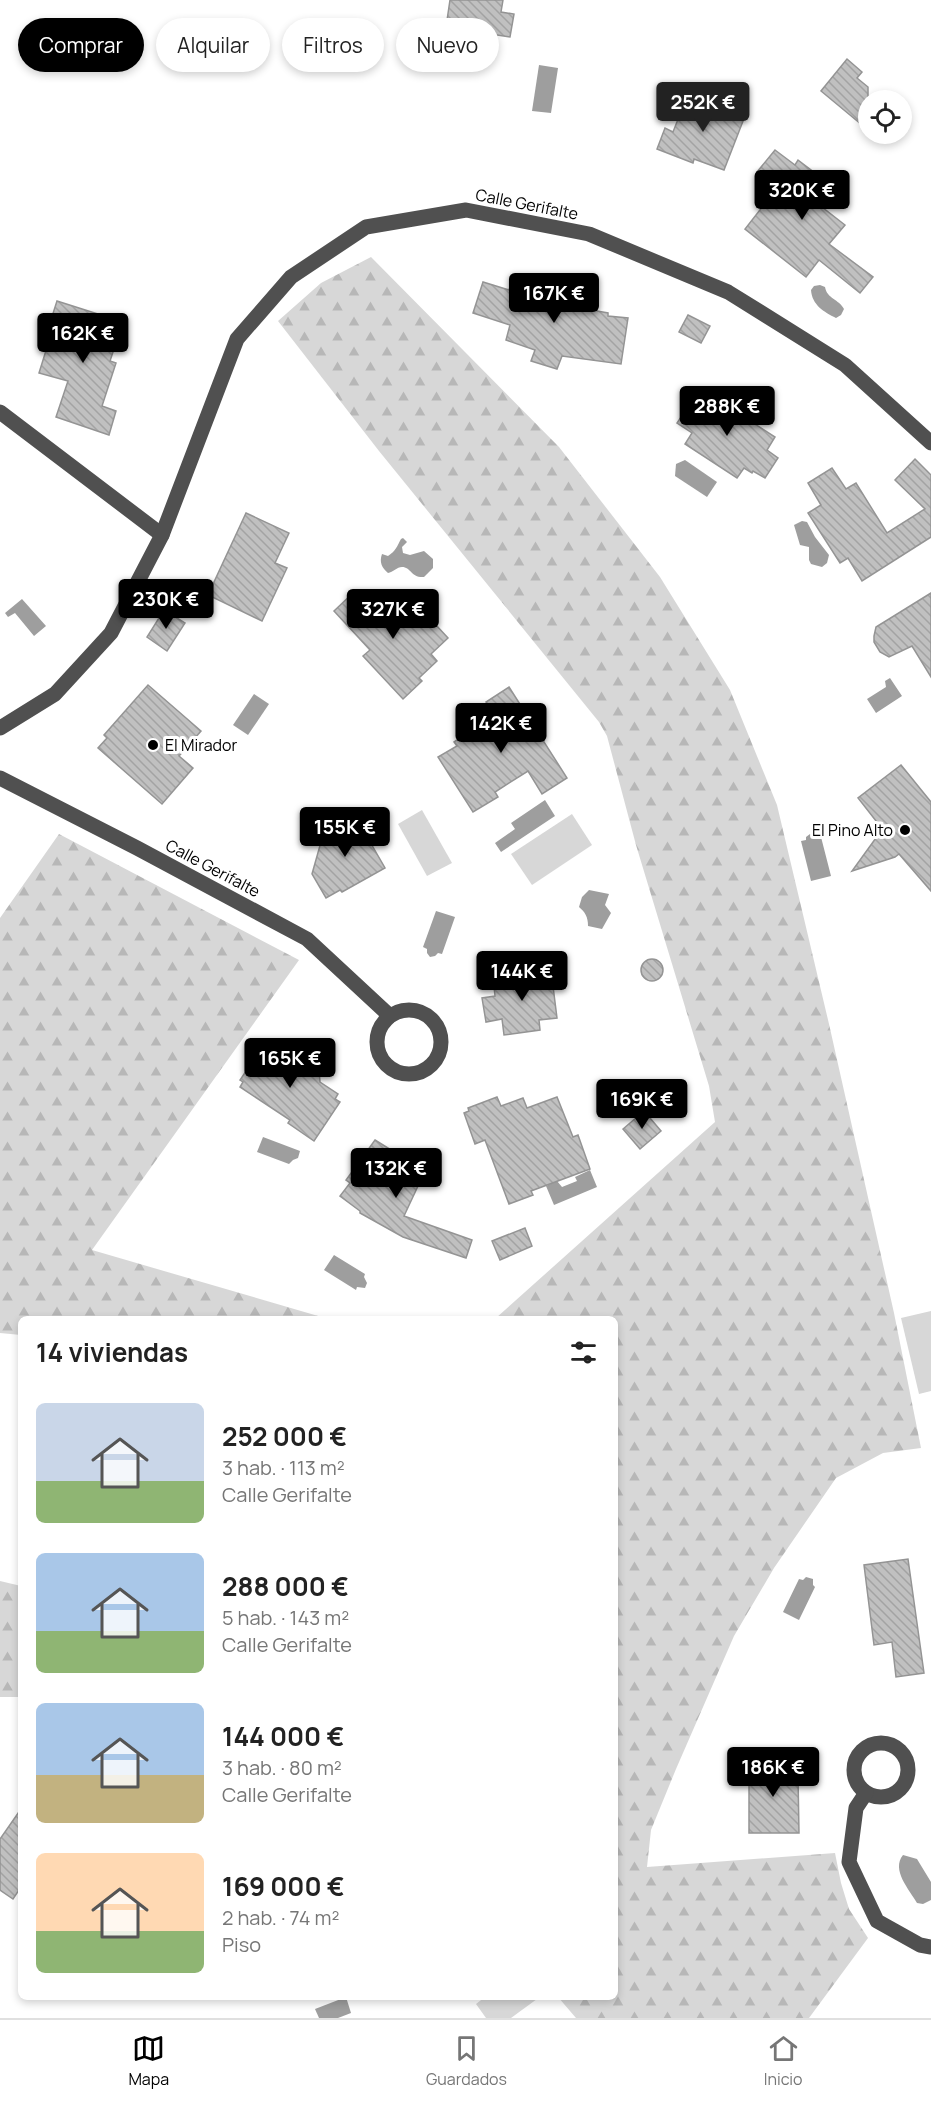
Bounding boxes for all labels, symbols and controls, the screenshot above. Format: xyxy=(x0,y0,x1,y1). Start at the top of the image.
chip: Comprar xyxy=(18,18,144,72)
chip: Alquilar xyxy=(156,18,270,72)
chip: Filtros xyxy=(282,18,384,72)
chip: Nuevo xyxy=(396,18,499,72)
pin: 252K € xyxy=(654,82,752,133)
text: 252K € xyxy=(670,88,736,115)
map controls xyxy=(858,90,912,144)
button: locate xyxy=(858,90,912,144)
pin: 320K € xyxy=(753,170,851,221)
text: 320K € xyxy=(769,176,835,203)
street label: Calle Gerifalte xyxy=(474,183,580,225)
pin: 167K € xyxy=(505,273,603,324)
text: 167K € xyxy=(523,279,585,306)
pin: 162K € xyxy=(34,313,132,364)
text: 162K € xyxy=(51,319,115,346)
pin: 288K € xyxy=(678,386,776,437)
text: 288K € xyxy=(694,392,760,419)
pin: 230K € xyxy=(117,579,215,630)
text: 230K € xyxy=(133,585,199,612)
pin: 327K € xyxy=(344,589,442,640)
text: 327K € xyxy=(361,595,425,622)
pin: 142K € xyxy=(452,703,550,754)
text: 142K € xyxy=(469,709,533,736)
place label: El Mirador xyxy=(165,734,238,756)
marker: El Mirador xyxy=(146,738,160,752)
pin: 155K € xyxy=(296,807,394,858)
text: 155K € xyxy=(314,813,376,840)
place label: El Pino Alto xyxy=(812,819,893,841)
marker: El Pino Alto xyxy=(898,823,912,837)
street label: Calle Gerifalte xyxy=(162,834,264,902)
pin: 144K € xyxy=(473,951,571,1002)
text: 144K € xyxy=(490,957,554,984)
pin: 165K € xyxy=(241,1038,339,1089)
text: 165K € xyxy=(258,1044,322,1071)
pin: 169K € xyxy=(593,1079,691,1130)
text: 169K € xyxy=(610,1085,674,1112)
pin: 132K € xyxy=(347,1148,445,1199)
text: 132K € xyxy=(365,1154,427,1181)
text: 14 viviendas xyxy=(36,1334,188,1370)
icon: filters xyxy=(567,1336,600,1369)
text: 252 000 € xyxy=(222,1418,347,1454)
icon: home xyxy=(84,1427,156,1499)
text: 3 hab. · 113 m² xyxy=(222,1454,345,1481)
text: Calle Gerifalte xyxy=(222,1481,352,1508)
text: 288 000 € xyxy=(222,1568,349,1604)
icon: home xyxy=(84,1577,156,1649)
text: 5 hab. · 143 m² xyxy=(222,1604,349,1631)
text: Calle Gerifalte xyxy=(222,1631,352,1658)
text: 144 000 € xyxy=(222,1718,344,1754)
icon: home xyxy=(84,1727,156,1799)
pin: 186K € xyxy=(724,1747,822,1798)
text: 186K € xyxy=(741,1753,805,1780)
text: 3 hab. · 80 m² xyxy=(222,1754,342,1781)
text: Calle Gerifalte xyxy=(222,1781,352,1808)
text: 169 000 € xyxy=(222,1868,345,1904)
icon: home xyxy=(84,1877,156,1949)
text: 2 hab. · 74 m² xyxy=(222,1904,339,1931)
text: Piso xyxy=(222,1931,261,1958)
tab: Mapa xyxy=(128,2032,169,2090)
tab: Guardados xyxy=(426,2032,507,2090)
tab: Inicio xyxy=(764,2032,803,2090)

